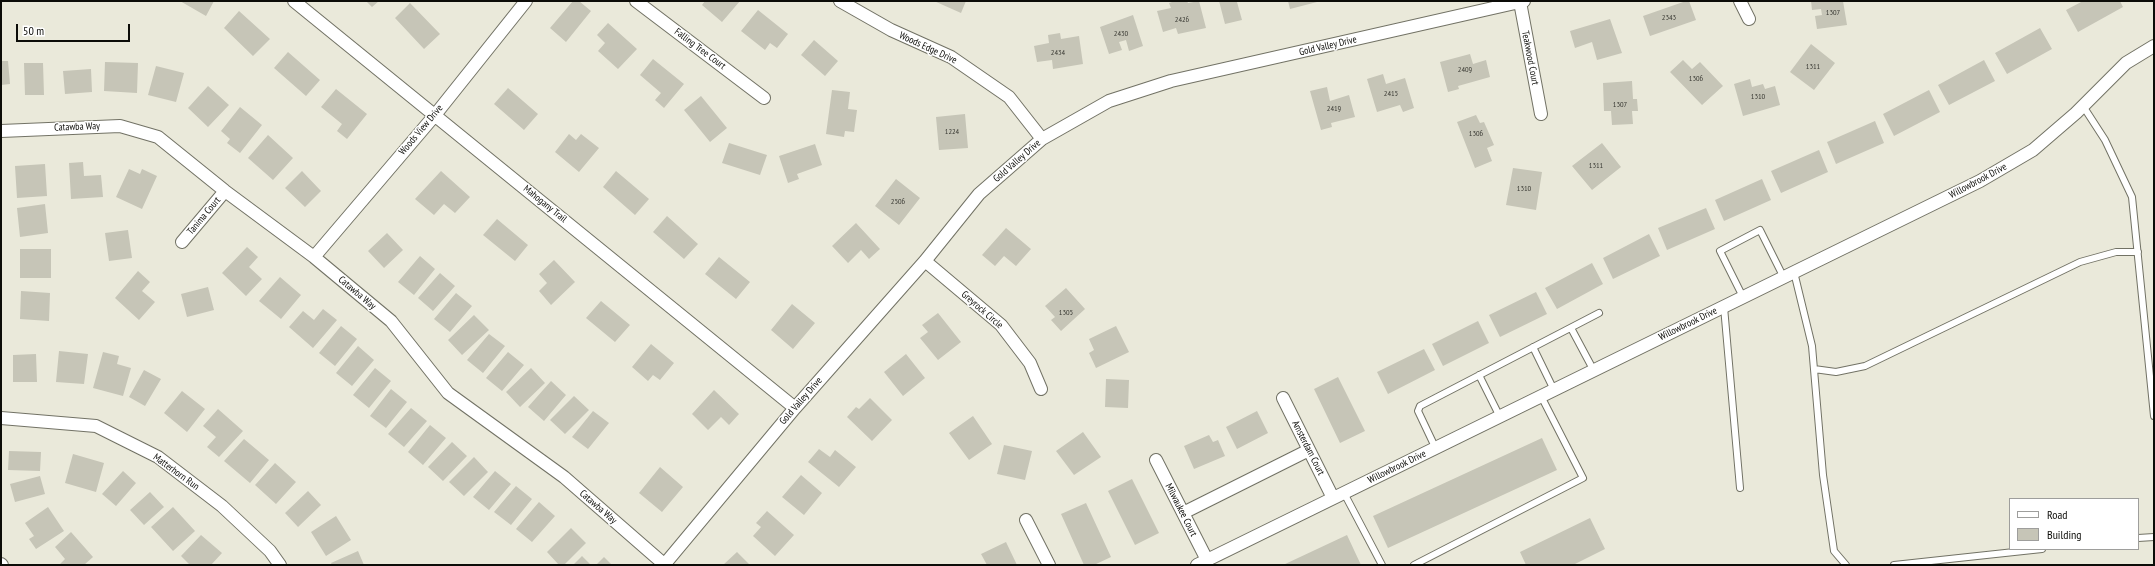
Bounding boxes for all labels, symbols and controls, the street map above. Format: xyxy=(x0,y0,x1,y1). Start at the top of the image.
house number: 1307 xyxy=(1826,8,1840,18)
house number: 2343 xyxy=(1662,13,1676,23)
house number: 2426 xyxy=(1175,15,1189,25)
scale bar xyxy=(18,16,132,42)
text: 50 m xyxy=(23,23,44,38)
street label: Falling Tree Court xyxy=(672,26,728,72)
street label: Woods Edge Drive xyxy=(897,29,959,67)
house number: 2430 xyxy=(1114,29,1128,39)
street label: Teakwood Court xyxy=(1519,30,1541,86)
street label: Gold Valley Drive xyxy=(1298,34,1358,58)
house number: 2434 xyxy=(1051,48,1065,58)
house number: 1311 xyxy=(1806,62,1820,72)
house number: 2409 xyxy=(1458,65,1472,75)
house number: 1306 xyxy=(1689,74,1703,84)
house number: 2415 xyxy=(1384,89,1398,99)
house number: 1310 xyxy=(1751,92,1765,102)
house number: 1307 xyxy=(1613,100,1627,110)
street label: Woods View Drive xyxy=(397,102,445,158)
house number: 2419 xyxy=(1327,104,1341,114)
street label: Catawba Way xyxy=(54,120,100,134)
house number: 1224 xyxy=(945,127,959,137)
house number: 1306 xyxy=(1469,129,1483,139)
street label: Gold Valley Drive xyxy=(991,137,1043,185)
house number: 1311 xyxy=(1589,161,1603,171)
street label: Willowbrook Drive xyxy=(1947,161,2009,201)
street label: Mahogany Trail xyxy=(521,183,569,225)
house number: 1310 xyxy=(1517,184,1531,194)
street label: Tanima Court xyxy=(185,195,223,237)
house number: 2506 xyxy=(891,197,905,207)
street label: Catawba Way xyxy=(336,274,378,312)
street label: Greyrock Circle xyxy=(959,289,1005,331)
street label: Willowbrook Drive xyxy=(1657,305,1719,343)
house number: 1305 xyxy=(1059,308,1073,318)
street label: Gold Valley Drive xyxy=(777,375,825,427)
street label: Amsterdam Court xyxy=(1289,419,1327,477)
street label: Willowbrook Drive xyxy=(1366,448,1428,486)
street label: Matterhorn Run xyxy=(151,451,201,493)
street label: Milwaukee Court xyxy=(1163,481,1199,539)
street label: Catawba Way xyxy=(577,487,619,527)
legend xyxy=(2009,498,2139,550)
text: Road xyxy=(2047,507,2067,522)
text: Building xyxy=(2047,527,2082,542)

